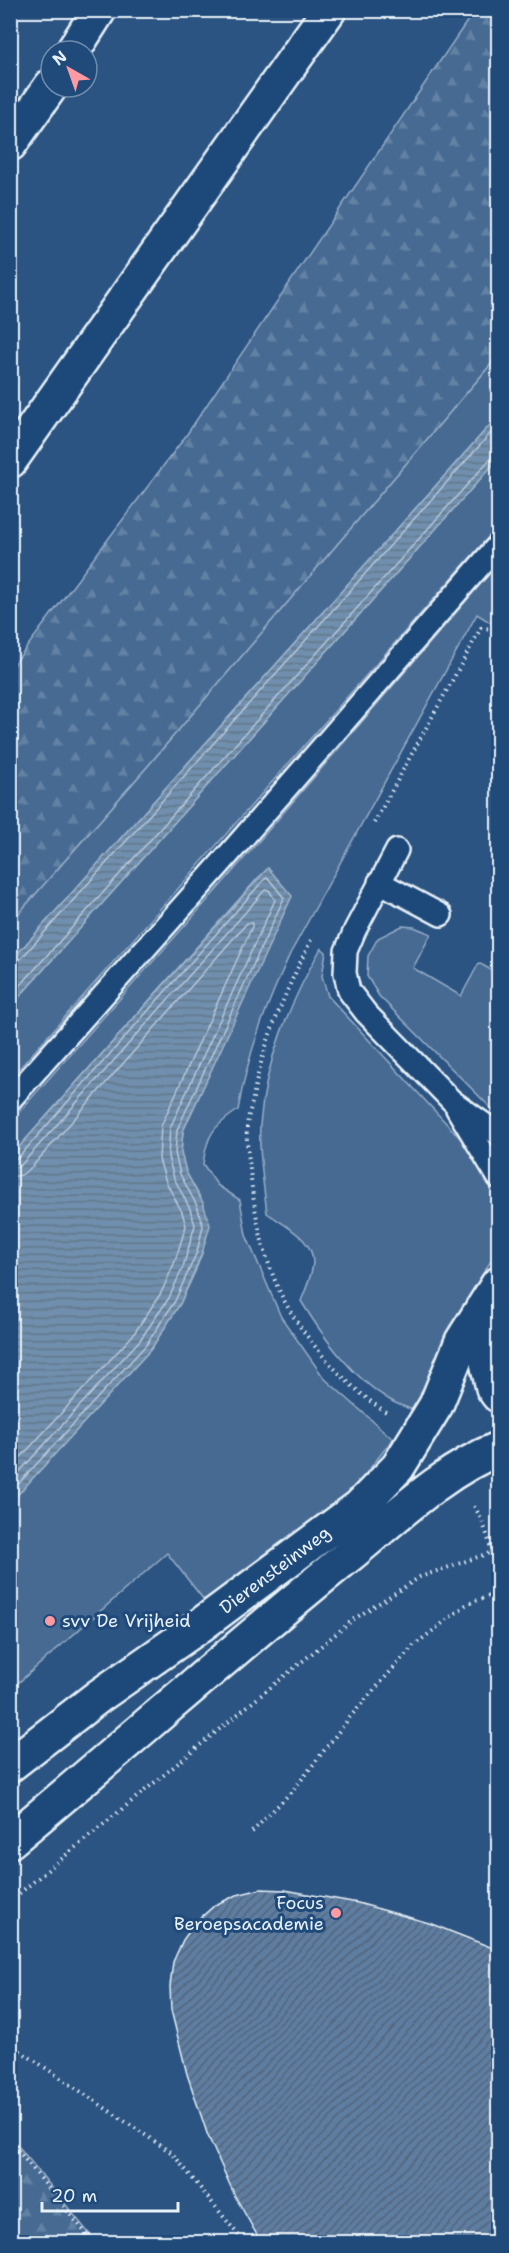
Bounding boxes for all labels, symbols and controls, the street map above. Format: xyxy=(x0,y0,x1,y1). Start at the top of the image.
north arrow xyxy=(39,39,99,99)
text: N xyxy=(48,46,71,70)
street label: Dierensteinweg xyxy=(215,1520,335,1620)
place label: svv De Vrijheid xyxy=(62,1609,191,1633)
marker: svv De Vrijheid xyxy=(43,1614,57,1628)
place label: Focus Beroepsacademie xyxy=(174,1891,324,1936)
marker: Focus Beroepsacademie xyxy=(329,1906,343,1920)
scale bar xyxy=(42,2175,178,2213)
text: 20 m xyxy=(51,2184,97,2208)

